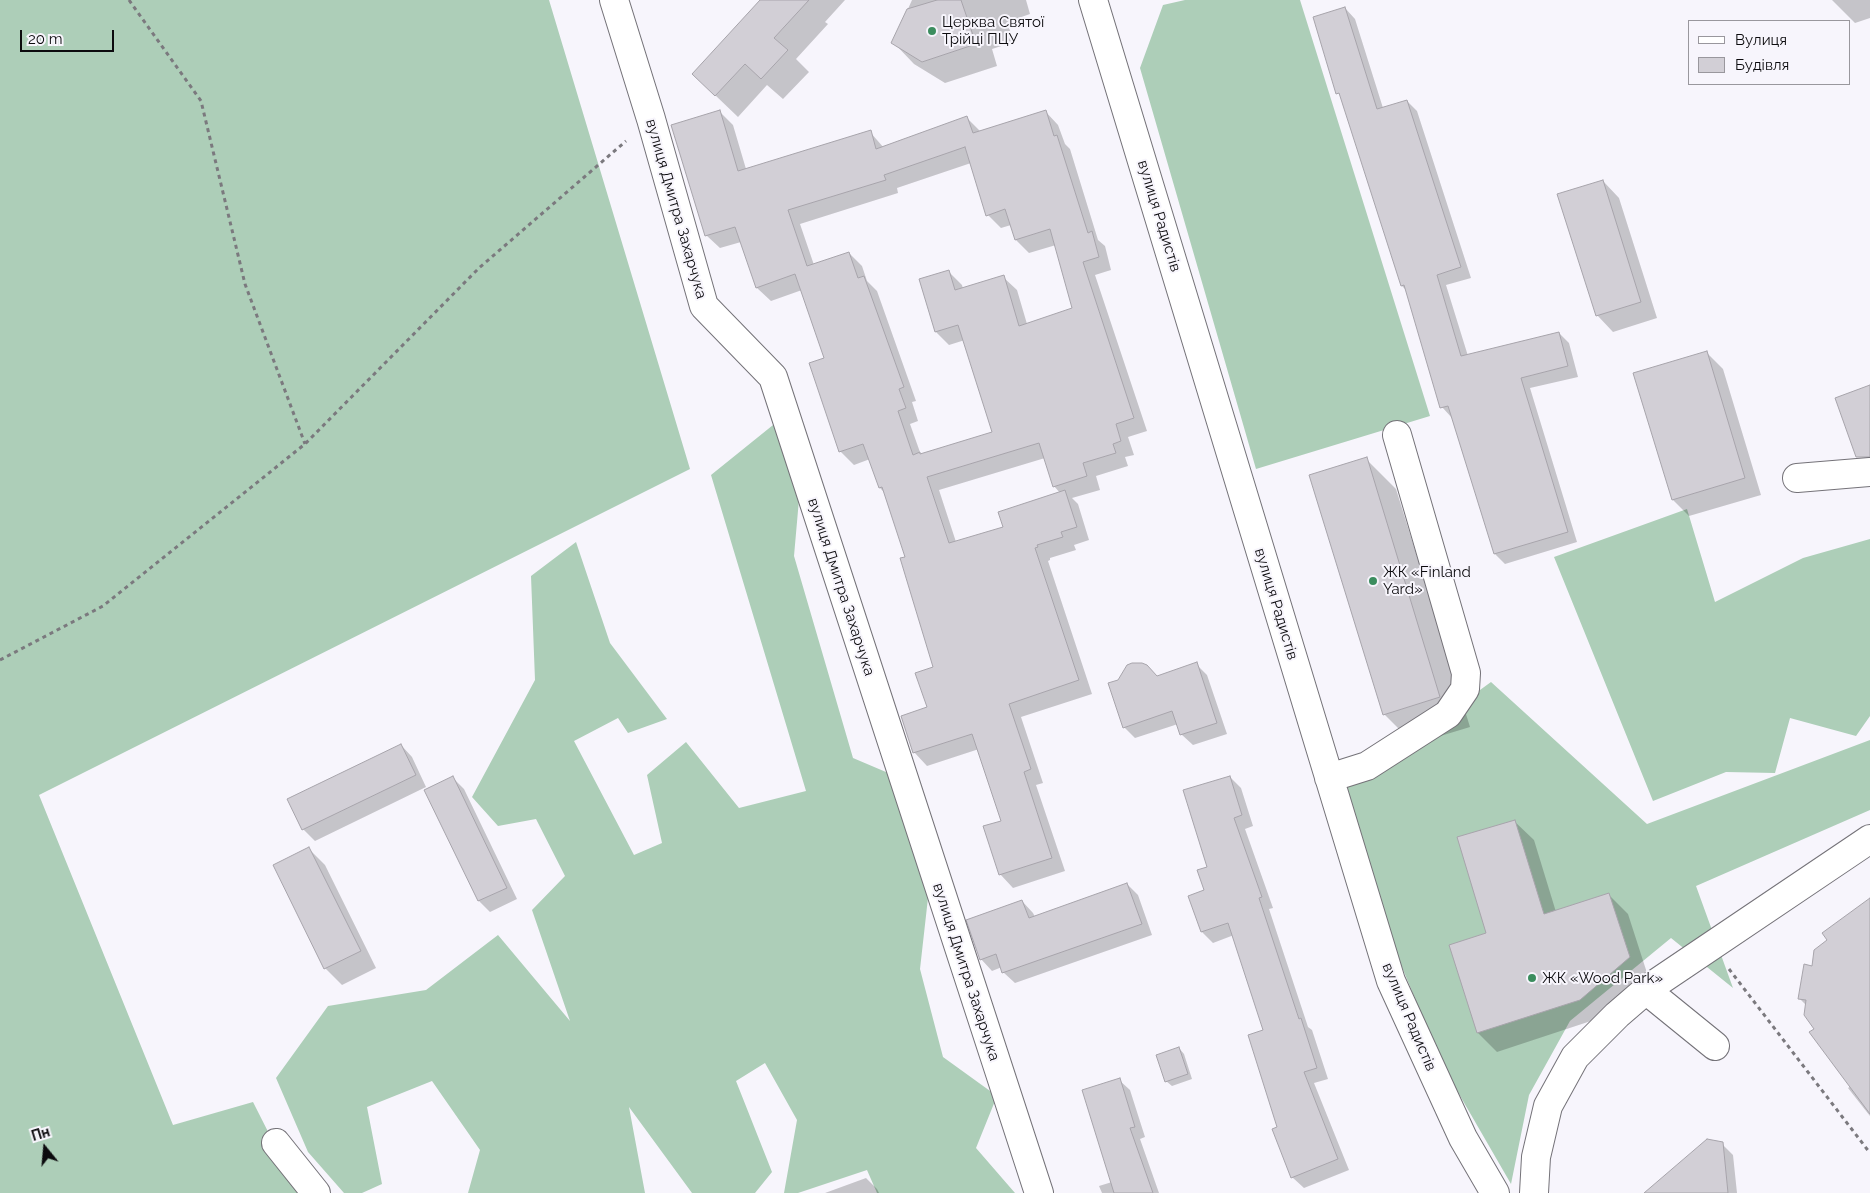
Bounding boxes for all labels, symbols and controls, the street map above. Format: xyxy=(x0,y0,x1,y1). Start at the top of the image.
place label: Церква Святої Трійці ПЦУ xyxy=(942,13,1044,48)
scale bar xyxy=(22,20,116,52)
legend xyxy=(1688,20,1850,85)
marker: Церква Святої Трійці ПЦУ xyxy=(926,25,938,37)
text: 20 m xyxy=(28,30,63,48)
text: Вулиця xyxy=(1735,31,1787,49)
text: Будівля xyxy=(1735,56,1789,74)
street label: вулиця Дмитра Захарчука xyxy=(642,117,710,301)
street label: вулиця Радистів xyxy=(1133,158,1185,274)
street label: вулиця Дмитра Захарчука xyxy=(804,496,878,678)
street label: вулиця Радистів xyxy=(1250,546,1302,662)
place label: ЖК «Finland Yard» xyxy=(1383,563,1471,598)
marker: ЖК «Finland Yard» xyxy=(1367,575,1379,587)
street label: вулиця Дмитра Захарчука xyxy=(929,881,1003,1063)
street label: вулиця Радистів xyxy=(1378,960,1440,1074)
place label: ЖК «Wood Park» xyxy=(1542,969,1663,987)
marker: ЖК «Wood Park» xyxy=(1526,972,1538,984)
north arrow xyxy=(20,1123,70,1173)
text: Пн xyxy=(29,1123,52,1144)

